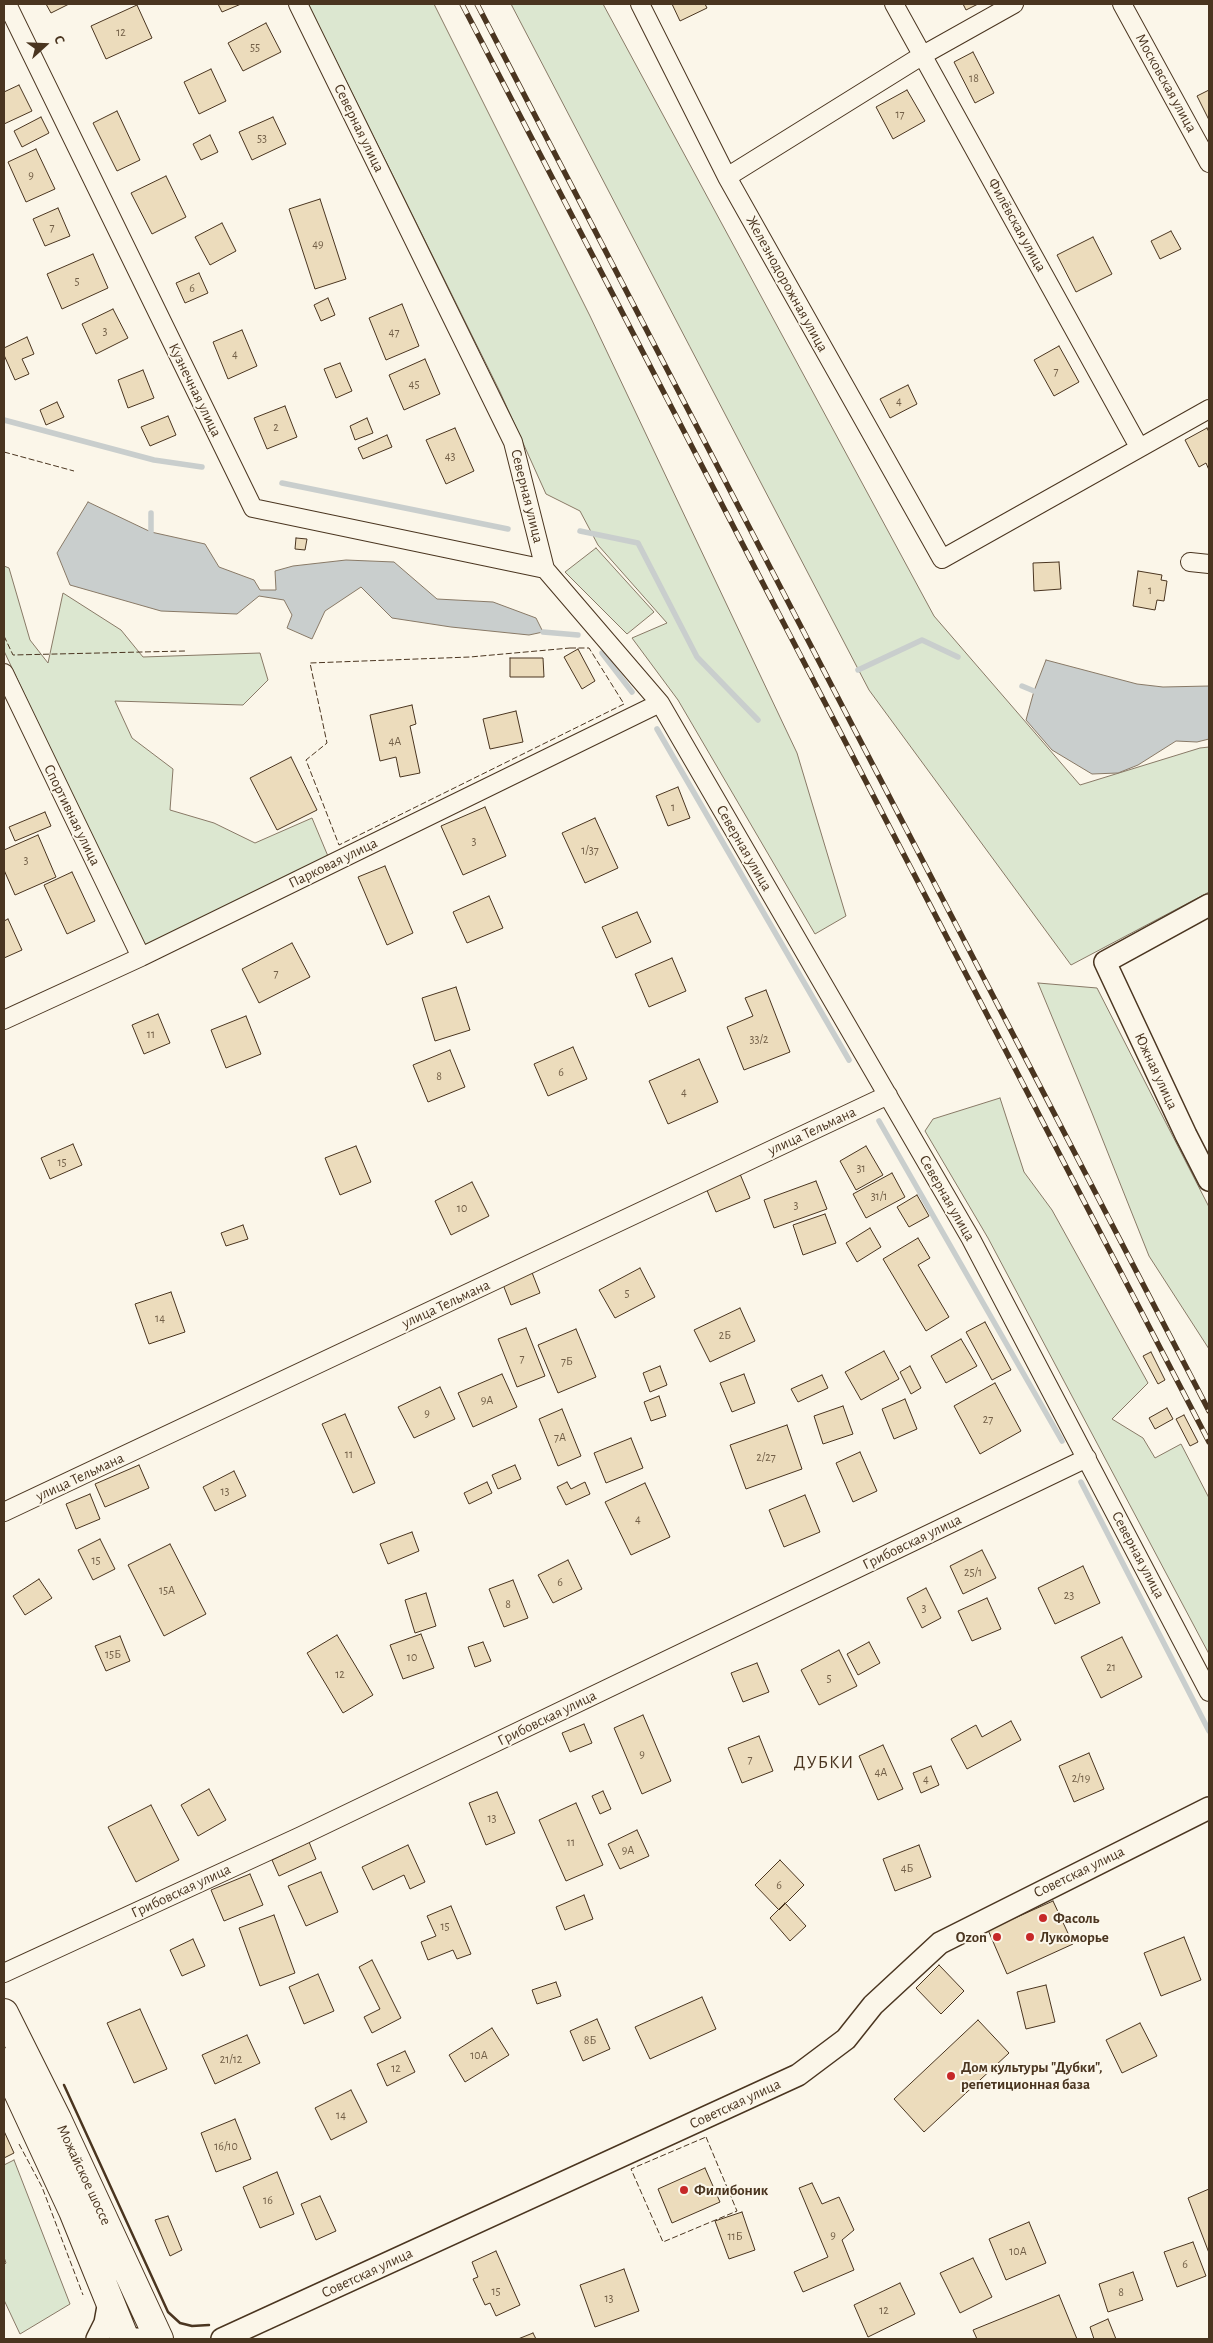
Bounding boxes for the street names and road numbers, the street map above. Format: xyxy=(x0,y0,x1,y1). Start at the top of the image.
street label: Московская улица xyxy=(1131,30,1201,136)
street label: Северная улица xyxy=(330,81,388,175)
street label: Филёвская улица xyxy=(984,175,1050,275)
street label: Железнодорожная улица xyxy=(742,213,832,355)
street label: Кузнечная улица xyxy=(165,340,225,440)
street label: Северная улица xyxy=(507,447,547,545)
street label: Спортивная улица xyxy=(40,761,104,869)
street label: Северная улица xyxy=(712,802,776,894)
street label: Парковая улица xyxy=(286,834,380,892)
street label: Южная улица xyxy=(1130,1030,1182,1112)
street label: улица Тельмана xyxy=(765,1103,859,1159)
street label: Северная улица xyxy=(915,1152,979,1244)
street label: улица Тельмана xyxy=(399,1276,493,1332)
street label: улица Тельмана xyxy=(33,1449,127,1505)
street label: Северная улица xyxy=(1107,1508,1169,1602)
street label: Грибовская улица xyxy=(860,1510,964,1574)
street label: Грибовская улица xyxy=(495,1686,599,1750)
street label: Советская улица xyxy=(1031,1842,1127,1902)
street label: Грибовская улица xyxy=(128,1860,234,1922)
street label: Советская улица xyxy=(686,2075,784,2133)
street label: Можайское шоссе xyxy=(53,2122,115,2228)
street label: Советская улица xyxy=(318,2244,416,2302)

